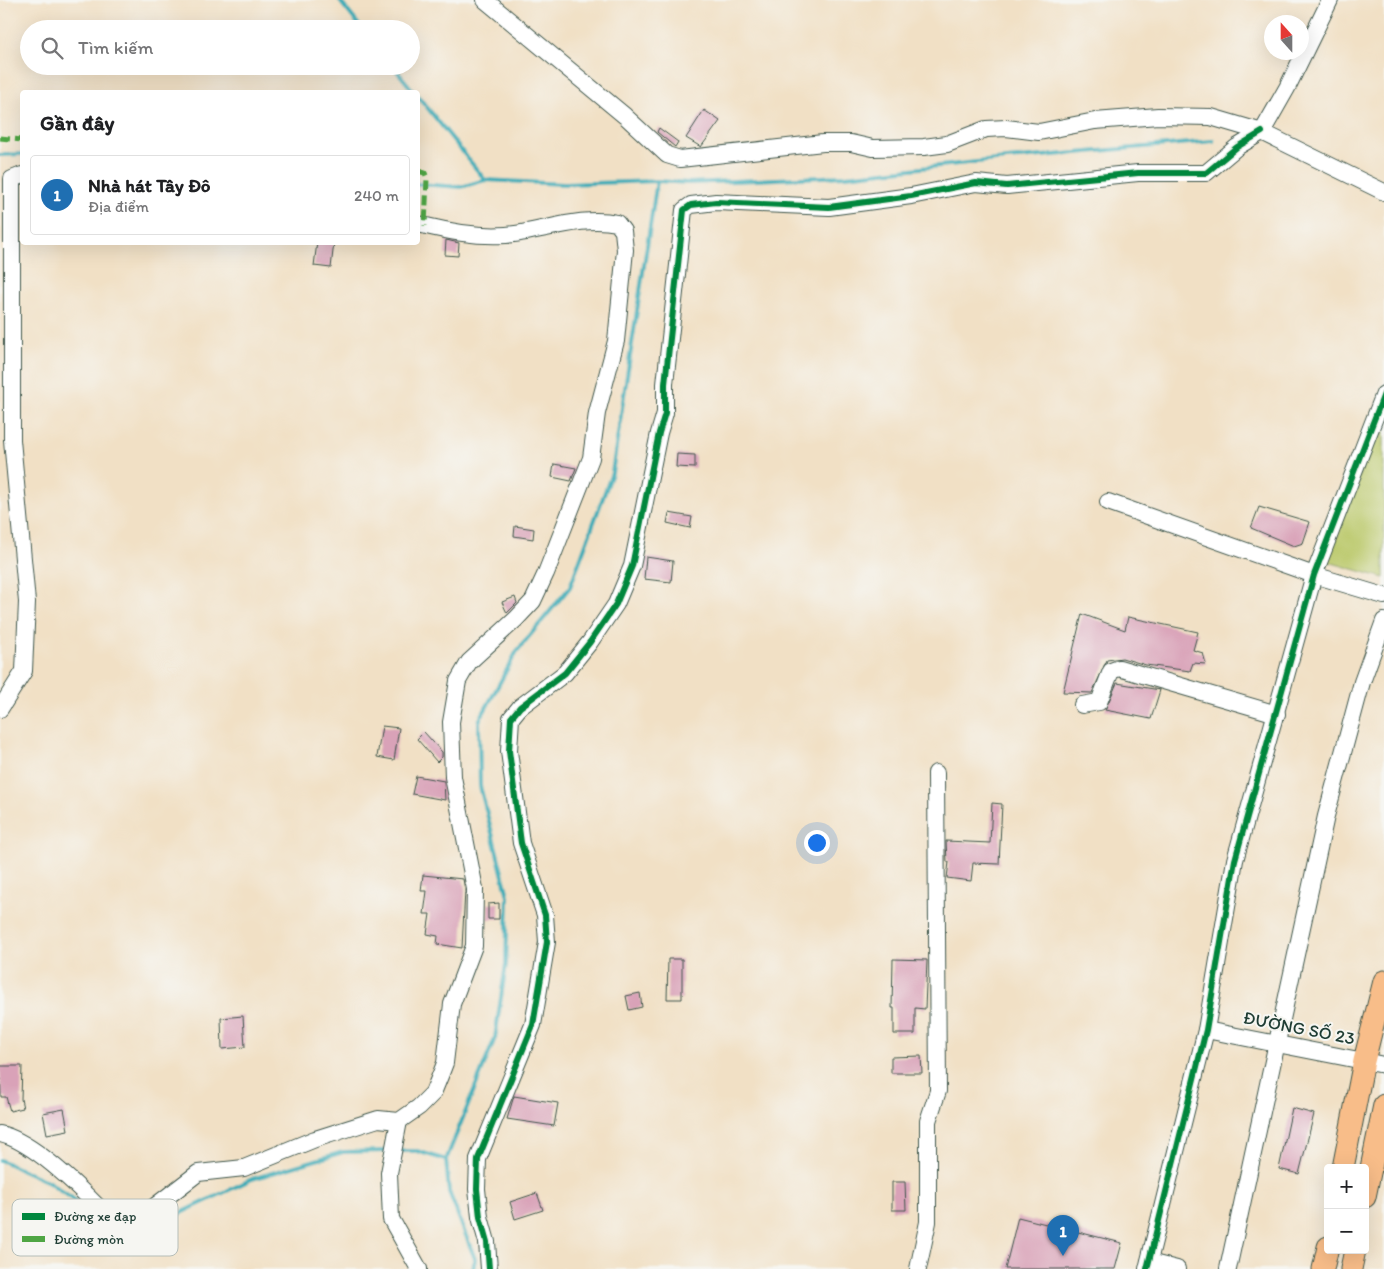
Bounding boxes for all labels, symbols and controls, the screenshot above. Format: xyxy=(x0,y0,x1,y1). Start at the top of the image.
north arrow xyxy=(1264,15,1309,60)
search box xyxy=(20,20,420,75)
icon: search xyxy=(38,34,66,62)
text: Tìm kiếm xyxy=(78,36,153,59)
text: Gần đây xyxy=(40,110,114,135)
text: Nhà hát Tây Đô xyxy=(88,174,211,197)
text: 1 xyxy=(53,186,61,205)
text: 240 m xyxy=(354,186,399,205)
text: Địa điểm xyxy=(88,197,149,216)
your location xyxy=(804,830,830,856)
street label: ĐƯỜNG SỐ 23 xyxy=(1241,1006,1357,1050)
map controls xyxy=(1324,1164,1369,1254)
button: + xyxy=(1324,1164,1369,1209)
legend xyxy=(12,1199,178,1256)
text: Đường xe đạp xyxy=(54,1208,136,1225)
button: − xyxy=(1324,1209,1369,1254)
pin: 1 xyxy=(1047,1215,1079,1256)
text: Đường mòn xyxy=(54,1231,124,1248)

